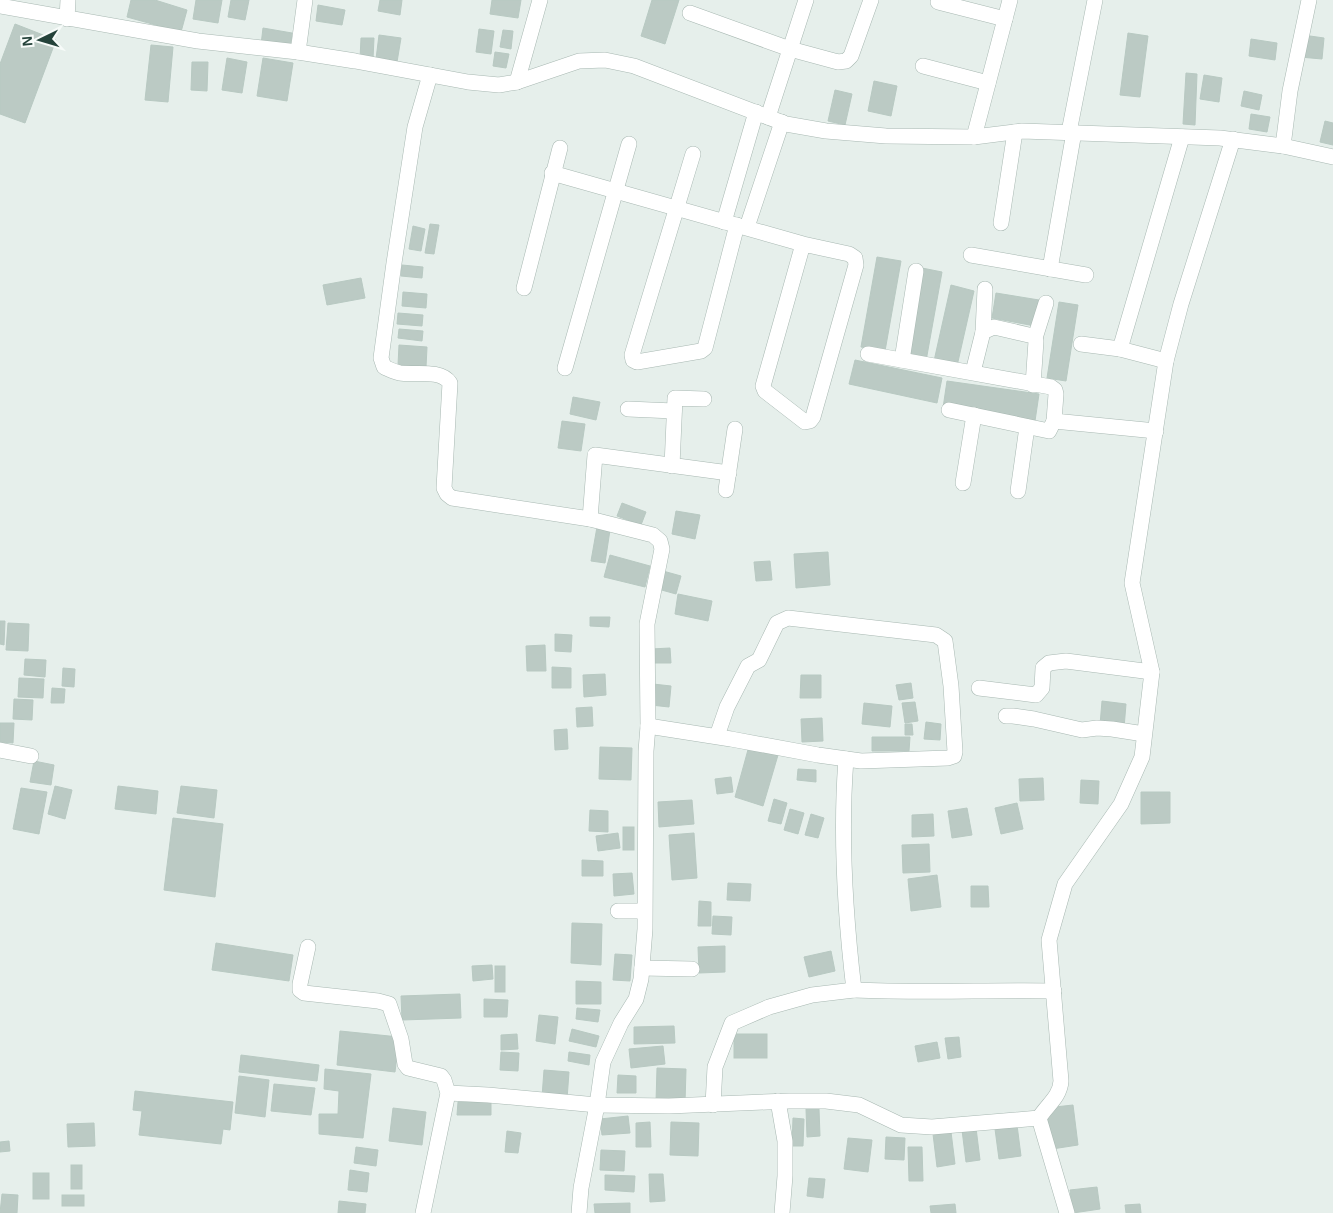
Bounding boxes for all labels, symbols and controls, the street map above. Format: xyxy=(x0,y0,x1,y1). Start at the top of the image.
north arrow xyxy=(15,15,65,65)
text: N xyxy=(19,35,35,47)

